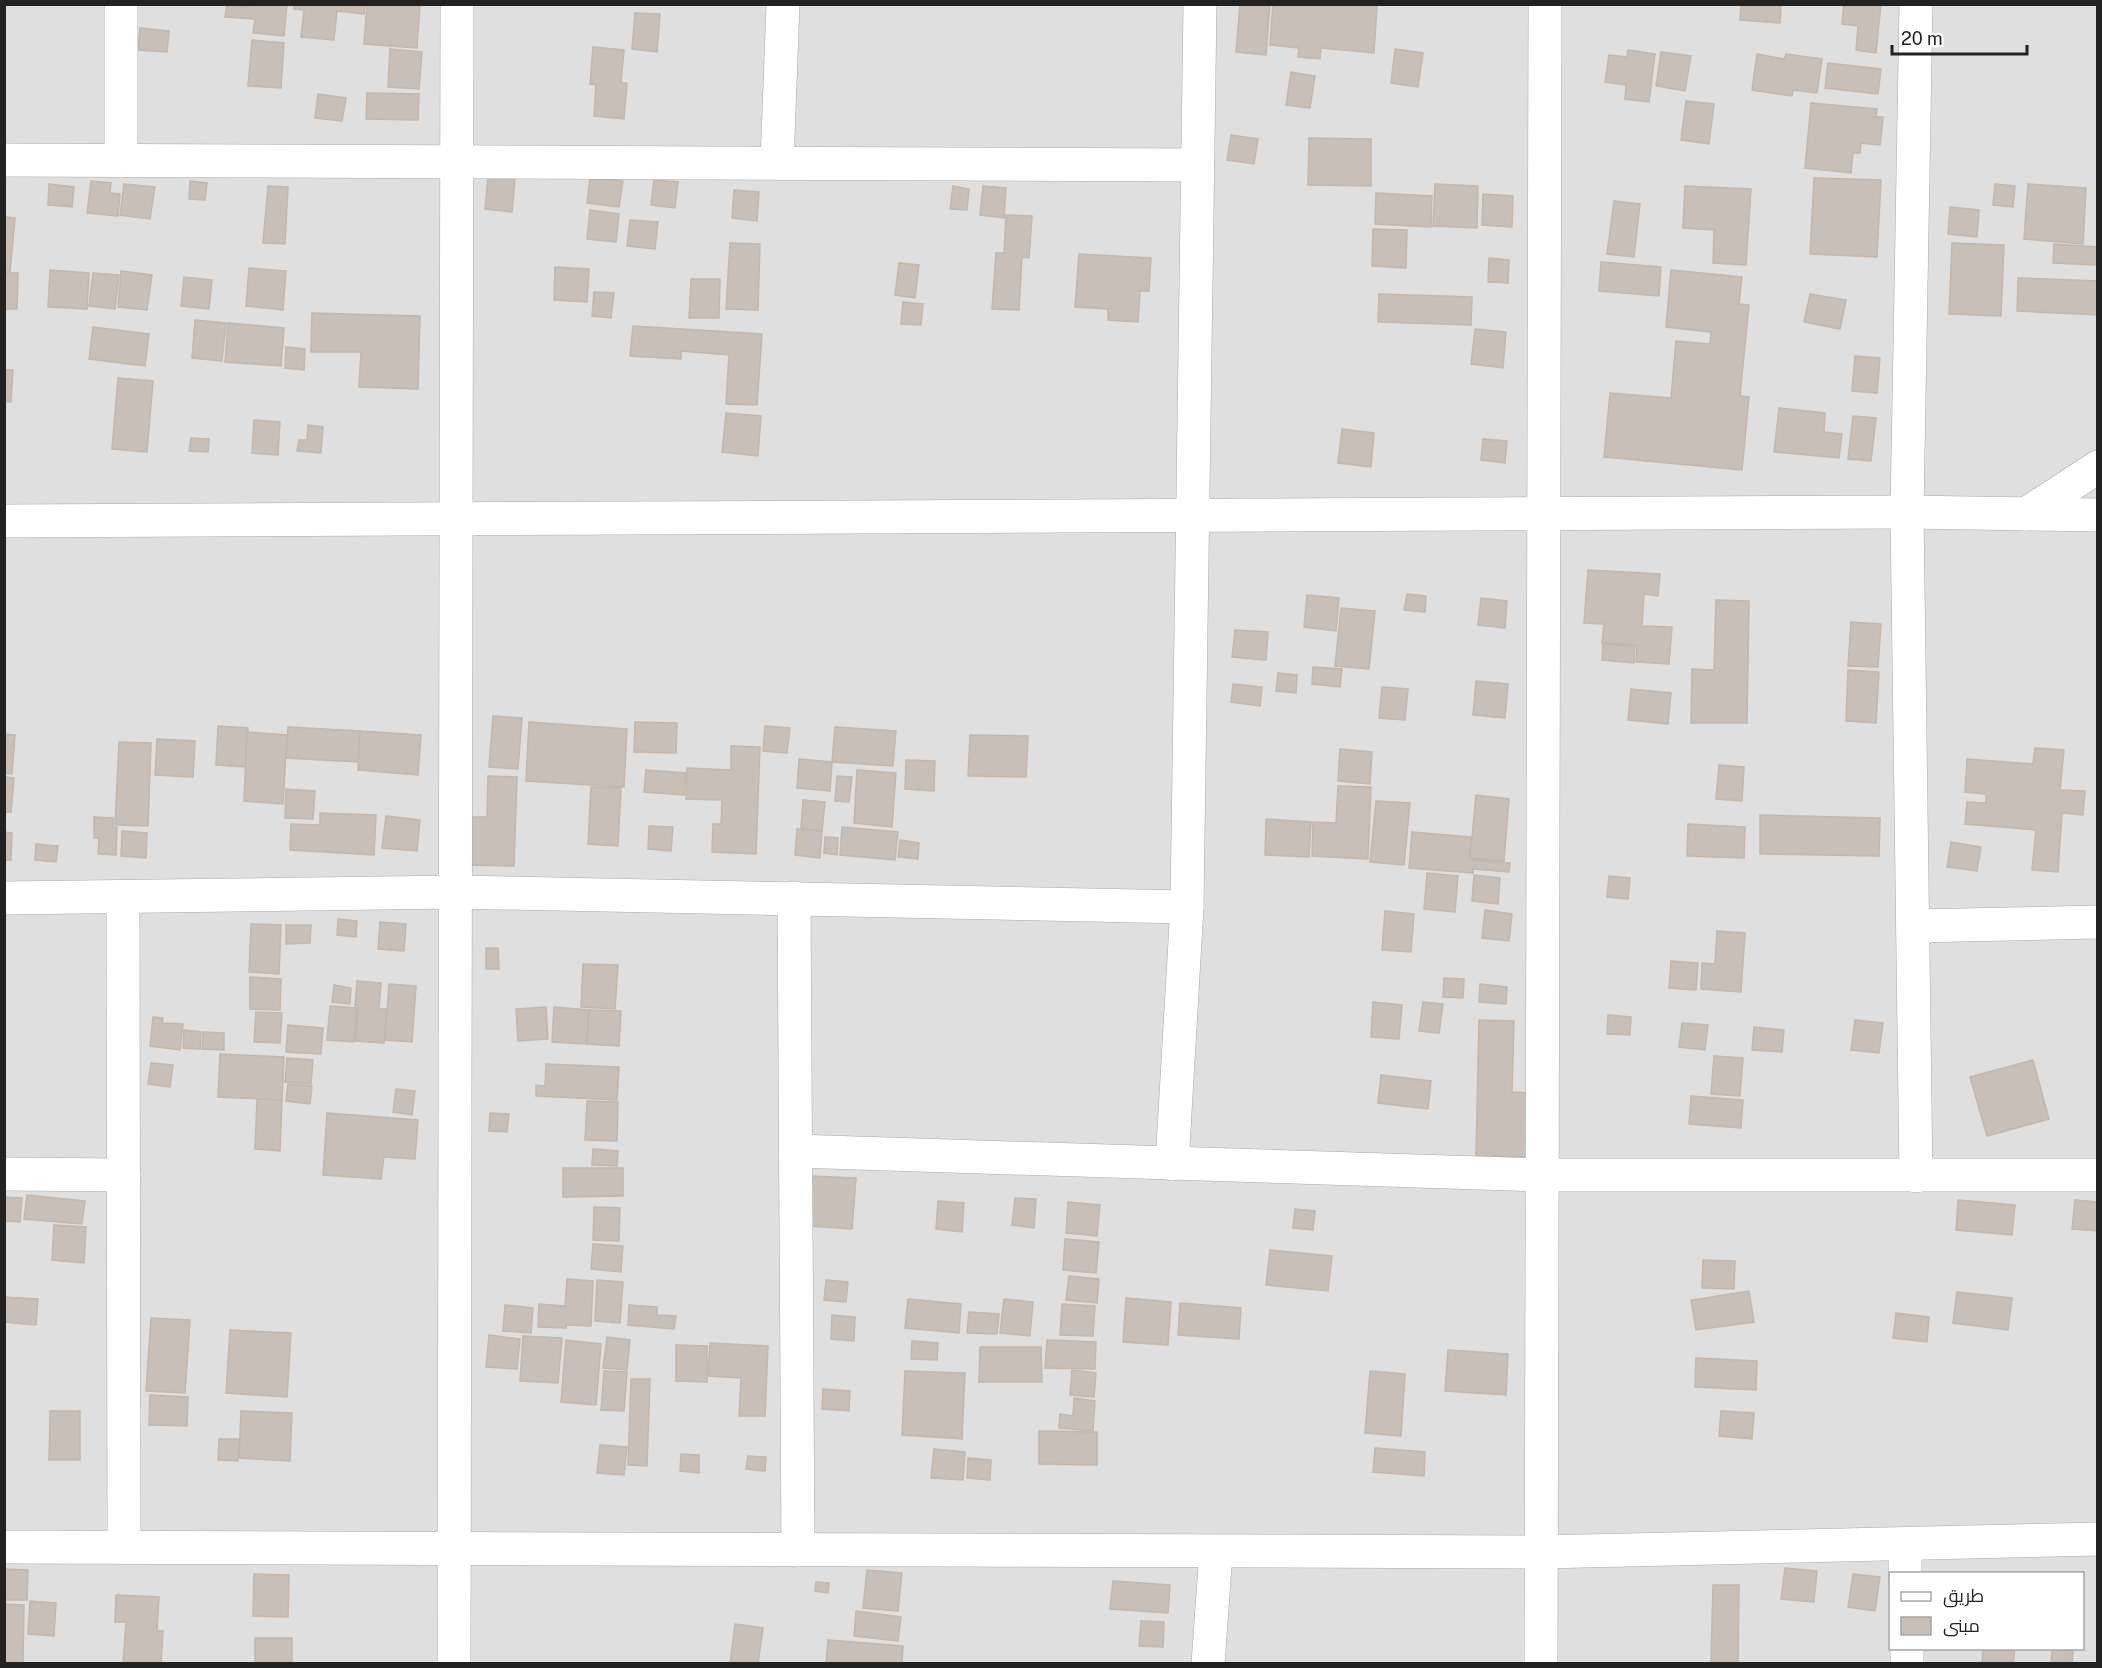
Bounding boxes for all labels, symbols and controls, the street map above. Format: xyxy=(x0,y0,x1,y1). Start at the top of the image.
scale bar xyxy=(1892,18,2027,56)
text: 20 m xyxy=(1901,28,1943,49)
legend xyxy=(1889,1572,2084,1650)
text: طريق xyxy=(1943,1585,1984,1608)
text: مبنى xyxy=(1943,1615,1980,1637)

